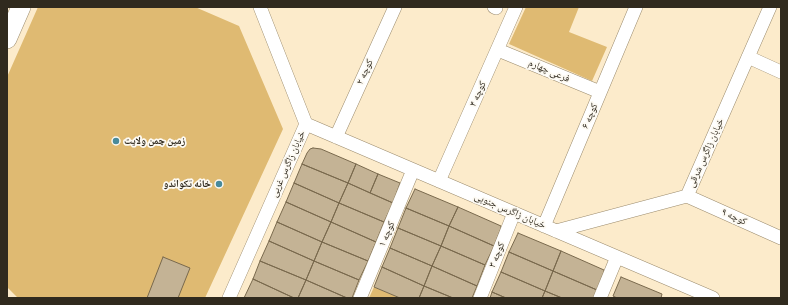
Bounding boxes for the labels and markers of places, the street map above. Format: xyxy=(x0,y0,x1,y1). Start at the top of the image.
place label: زمین چمن ولایت xyxy=(124,135,185,147)
marker: زمین چمن ولایت xyxy=(111,136,121,146)
place label: خانه تکواندو xyxy=(164,178,211,190)
marker: خانه تکواندو xyxy=(214,179,224,189)

